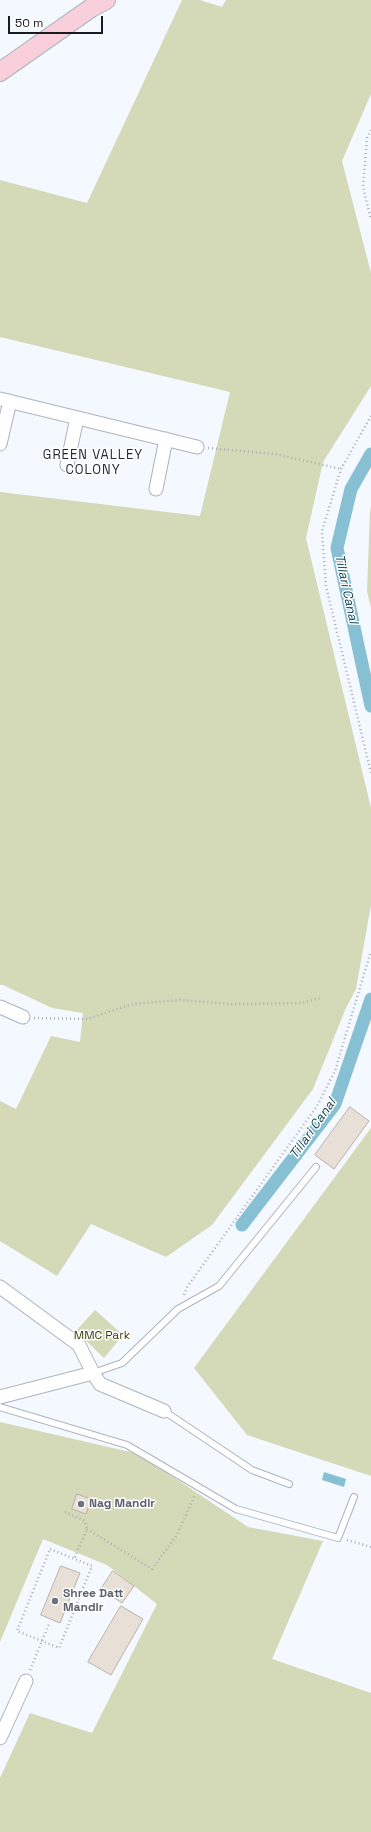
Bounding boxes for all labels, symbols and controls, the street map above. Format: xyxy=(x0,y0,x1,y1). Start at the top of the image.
scale bar xyxy=(10,8,105,34)
text: 50 m xyxy=(15,15,43,31)
district label: GREEN VALLEY COLONY xyxy=(43,447,143,478)
water label: Tillari Canal xyxy=(331,553,361,625)
water label: Tillari Canal xyxy=(286,1096,340,1162)
park label: MMC Park xyxy=(74,1329,130,1343)
place label: Nag Mandir xyxy=(89,1497,155,1511)
marker: Nag Mandir xyxy=(76,1499,86,1509)
place label: Shree Datt Mandir xyxy=(63,1587,123,1615)
marker: Shree Datt Mandir xyxy=(50,1596,60,1606)

